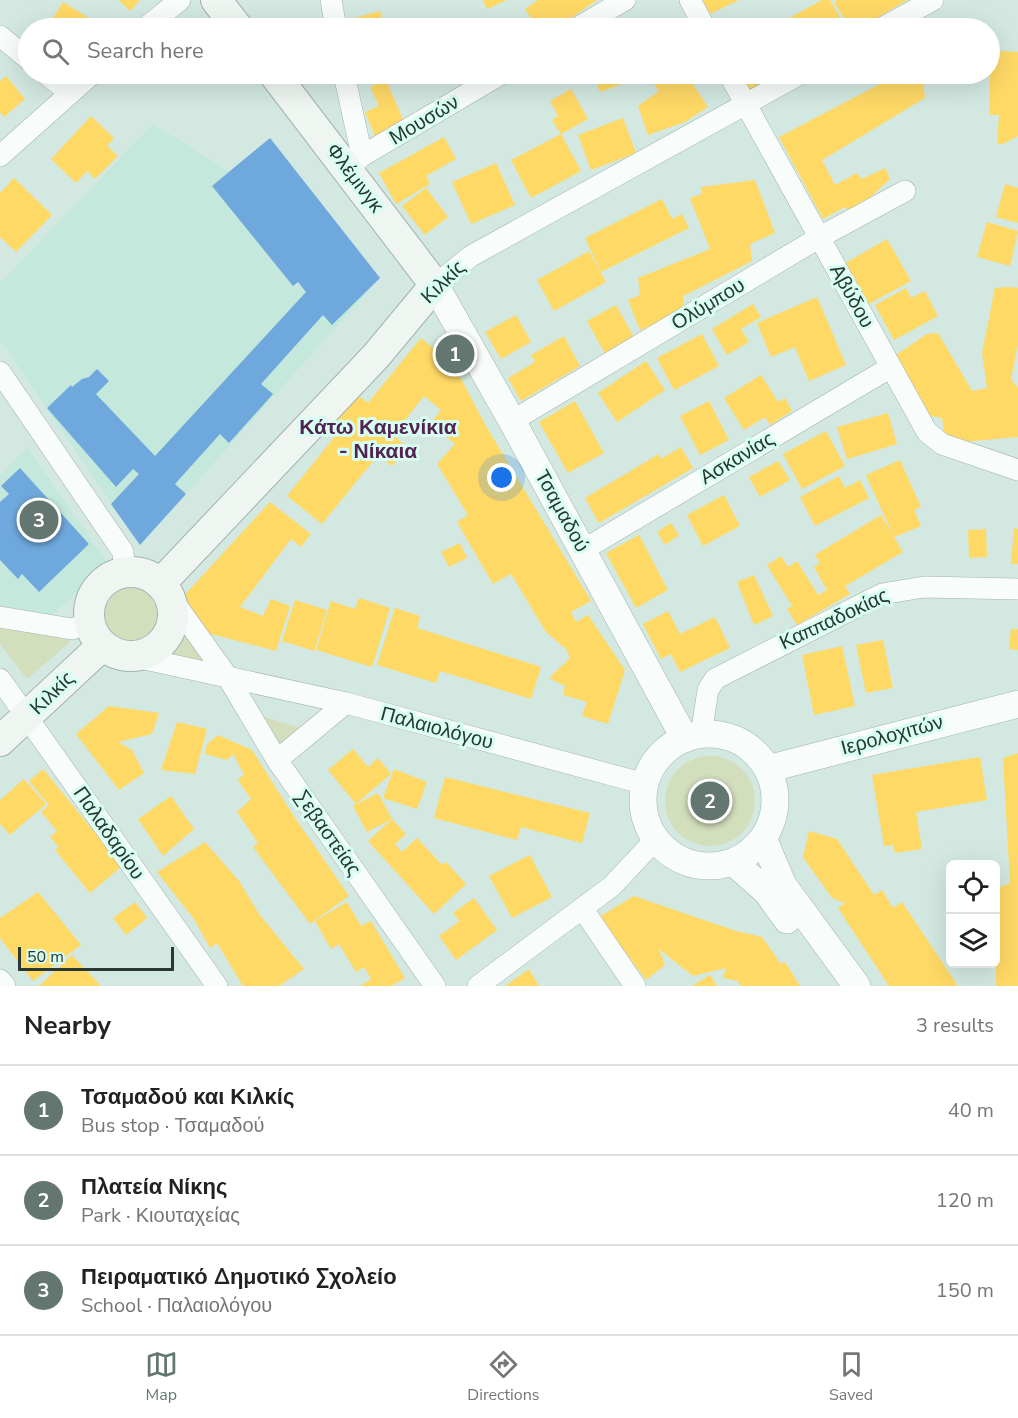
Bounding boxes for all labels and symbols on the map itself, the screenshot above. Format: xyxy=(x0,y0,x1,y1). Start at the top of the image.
street label: Μουσών xyxy=(384,89,464,151)
street label: Φλέμινγκ xyxy=(320,138,391,219)
street label: Κιλκίς xyxy=(415,254,471,310)
street label: Αβύδου xyxy=(823,259,881,333)
street label: Ολύμπου xyxy=(666,272,750,336)
pin: 1 xyxy=(436,332,474,376)
district label: Κάτω Καμενίκια - Νίκαια xyxy=(299,413,457,465)
street label: Ασκανίας xyxy=(695,425,780,491)
your location xyxy=(487,463,516,492)
street label: Τσαμαδού xyxy=(528,465,596,557)
pin: 3 xyxy=(20,498,58,542)
street label: Καππαδοκίας xyxy=(775,582,893,656)
street label: Κιλκίς xyxy=(24,665,80,721)
street label: Παλαιολόγου xyxy=(378,700,496,756)
street label: Ιερολοχιτών xyxy=(838,708,946,762)
pin: 2 xyxy=(690,778,730,824)
street label: Παλαδαρίου xyxy=(67,781,151,885)
street label: Σεβαστείας xyxy=(289,785,368,881)
scale bar xyxy=(18,944,174,972)

